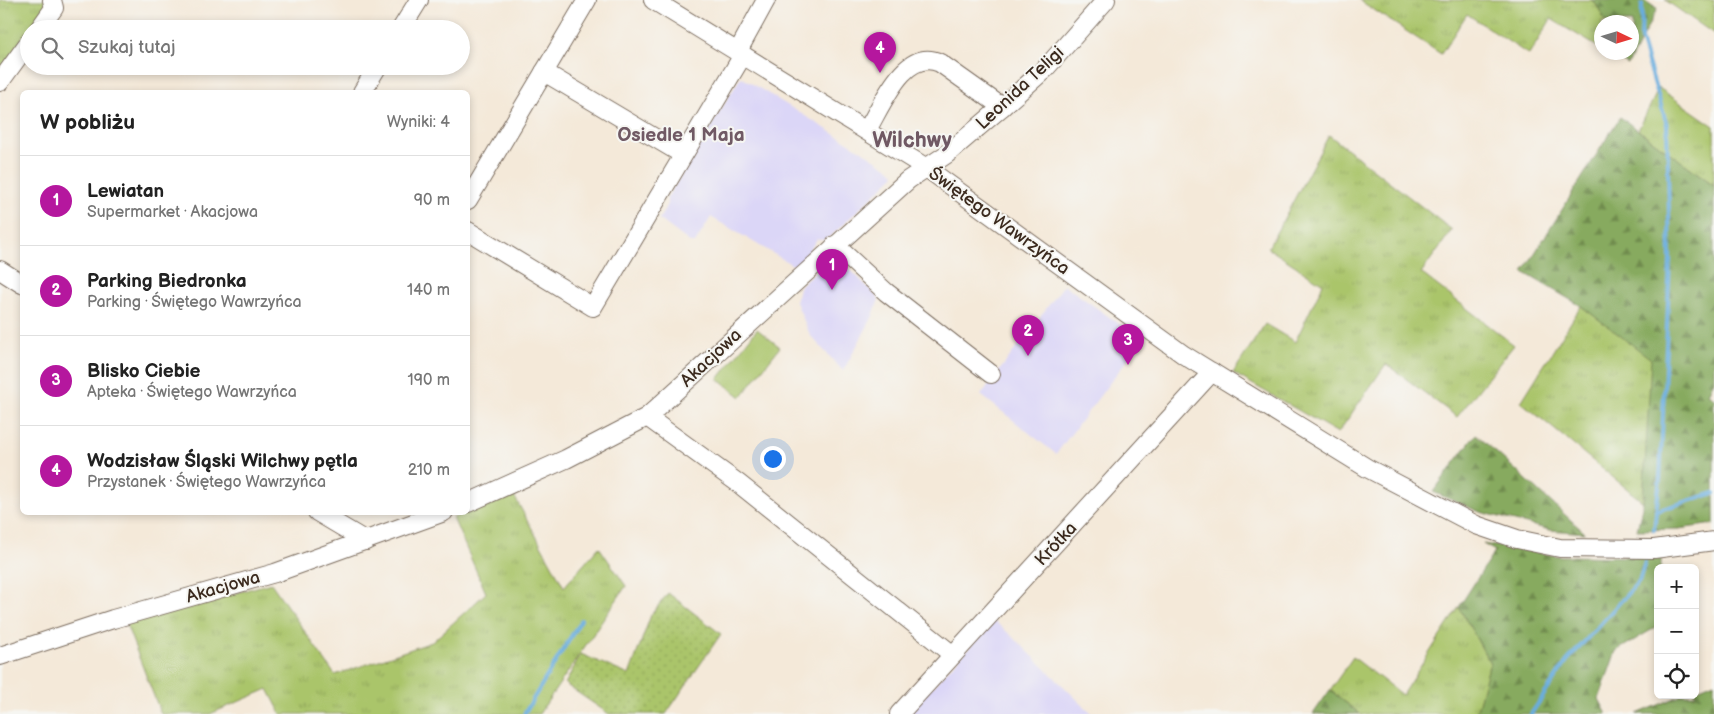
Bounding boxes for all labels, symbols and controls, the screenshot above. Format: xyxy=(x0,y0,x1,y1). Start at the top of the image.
north arrow xyxy=(1594,15,1639,60)
search box xyxy=(20,20,470,75)
pin: 4 xyxy=(864,32,896,73)
icon: search xyxy=(38,34,66,62)
text: Szukaj tutaj xyxy=(78,36,175,59)
street label: Leonida Teligi xyxy=(972,42,1068,134)
text: W pobliżu xyxy=(40,110,135,135)
text: Wyniki: 4 xyxy=(387,113,450,132)
district label: Osiedle 1 Maja xyxy=(617,124,745,147)
district label: Wilchwy xyxy=(872,127,952,154)
street label: Świętego Wawrzyńca xyxy=(924,161,1075,279)
text: Lewiatan xyxy=(87,180,164,203)
text: 1 xyxy=(53,191,59,210)
text: 90 m xyxy=(414,191,450,210)
text: Supermarket · Akacjowa xyxy=(87,203,258,222)
pin: 1 xyxy=(816,249,848,290)
text: Parking Biedronka xyxy=(87,270,247,293)
text: 2 xyxy=(51,281,61,300)
text: 140 m xyxy=(407,281,450,300)
text: Parking · Świętego Wawrzyńca xyxy=(87,293,301,312)
pin: 2 xyxy=(1012,315,1044,356)
street label: Akacjowa xyxy=(676,324,746,392)
pin: 3 xyxy=(1112,324,1144,365)
text: Blisko Ciebie xyxy=(87,360,201,383)
text: 3 xyxy=(51,371,61,390)
text: 190 m xyxy=(408,371,450,390)
text: Apteka · Świętego Wawrzyńca xyxy=(87,383,297,402)
your location xyxy=(760,446,786,472)
text: Wodzisław Śląski Wilchwy pętla xyxy=(87,450,358,473)
text: 4 xyxy=(51,461,61,480)
text: 210 m xyxy=(408,461,450,480)
text: Przystanek · Świętego Wawrzyńca xyxy=(87,473,326,492)
street label: Krótka xyxy=(1031,518,1081,570)
map controls xyxy=(1654,564,1699,699)
button: + xyxy=(1654,564,1699,609)
street label: Akacjowa xyxy=(184,566,262,608)
button: − xyxy=(1654,609,1699,654)
button: locate xyxy=(1654,654,1699,699)

